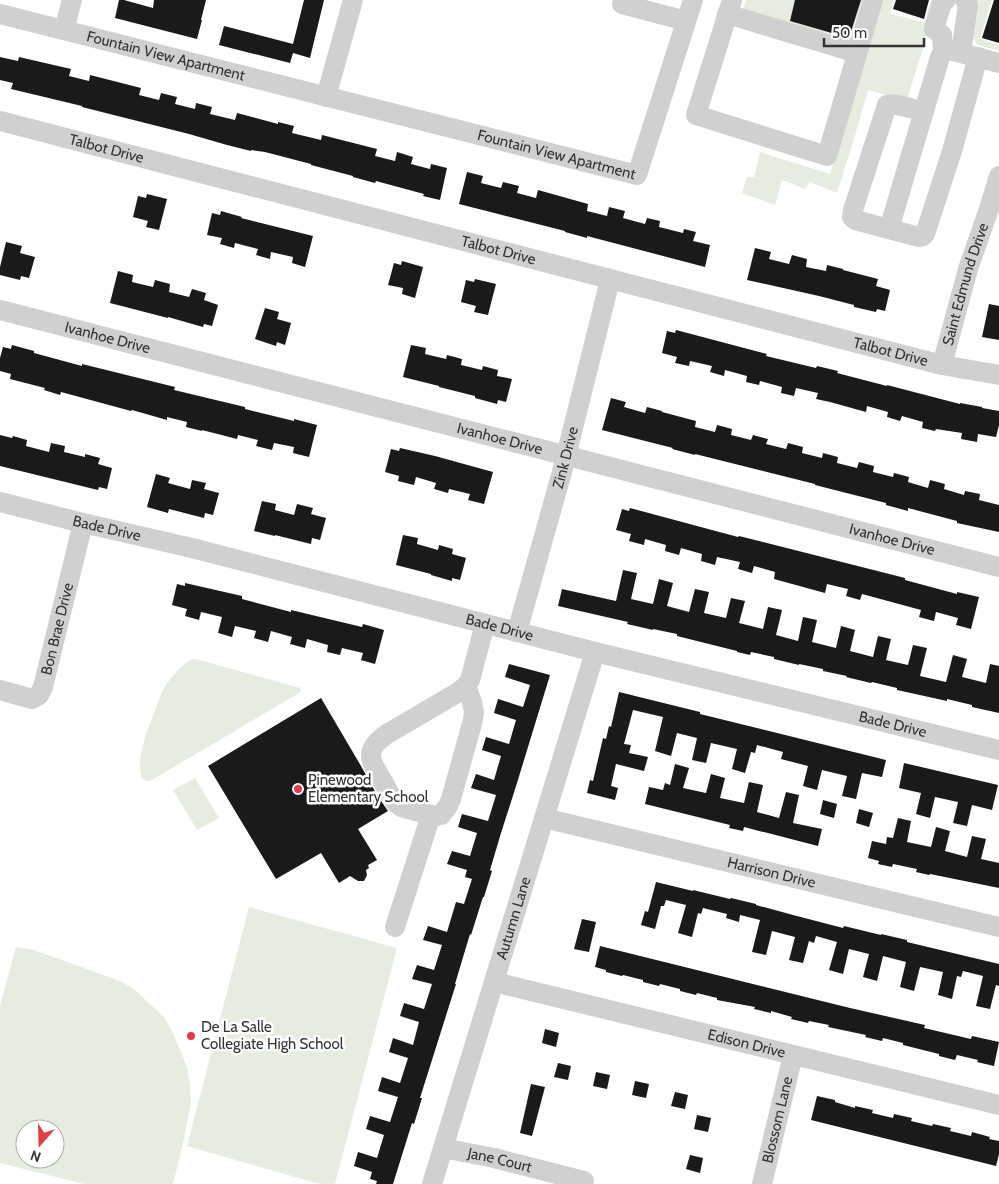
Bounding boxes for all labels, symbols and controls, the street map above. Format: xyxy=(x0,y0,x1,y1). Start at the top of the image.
scale bar xyxy=(824,15,924,47)
text: 50 m xyxy=(832,24,867,42)
street label: Fountain View Apartment xyxy=(85,27,247,85)
street label: Fountain View Apartment xyxy=(476,126,637,183)
street label: Talbot Drive xyxy=(67,130,146,167)
street label: Saint Edmund Drive xyxy=(939,220,992,348)
street label: Talbot Drive xyxy=(459,232,538,269)
street label: Ivanhoe Drive xyxy=(63,318,153,357)
street label: Talbot Drive xyxy=(851,333,930,370)
street label: Ivanhoe Drive xyxy=(455,419,545,458)
street label: Zink Drive xyxy=(549,424,582,491)
street label: Bade Drive xyxy=(71,512,143,545)
street label: Ivanhoe Drive xyxy=(847,520,937,559)
street label: Bon Brae Drive xyxy=(37,581,77,677)
street label: Bade Drive xyxy=(464,610,536,645)
street label: Bade Drive xyxy=(857,707,929,741)
place label: Pinewood Elementary School xyxy=(308,771,429,806)
marker: Pinewood Elementary School xyxy=(292,783,304,795)
street label: Harrison Drive xyxy=(726,853,818,892)
street label: Autumn Lane xyxy=(492,874,535,962)
place label: De La Salle Collegiate High School xyxy=(201,1018,344,1053)
street label: Edison Drive xyxy=(706,1025,788,1062)
marker: De La Salle Collegiate High School xyxy=(185,1030,197,1042)
street label: Blossom Lane xyxy=(758,1074,797,1165)
north arrow xyxy=(15,1119,65,1169)
street label: Jane Court xyxy=(465,1144,534,1176)
text: N xyxy=(28,1146,43,1166)

